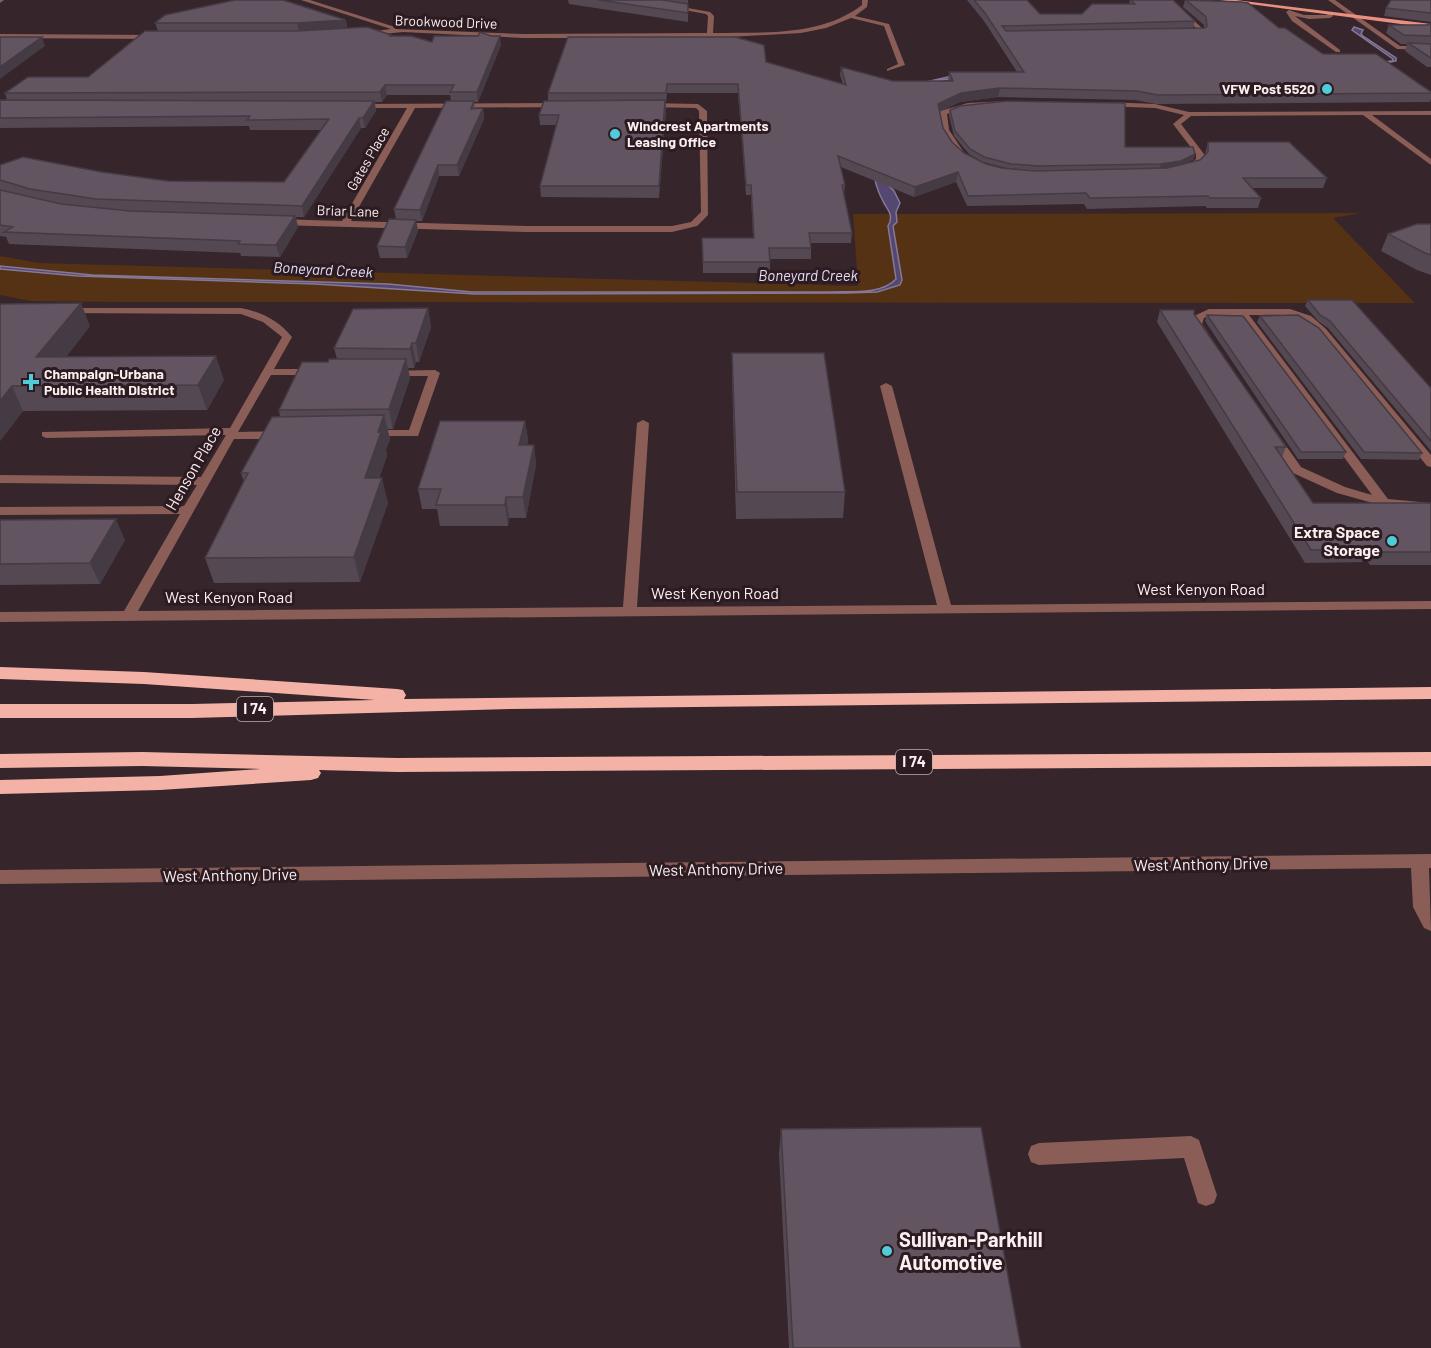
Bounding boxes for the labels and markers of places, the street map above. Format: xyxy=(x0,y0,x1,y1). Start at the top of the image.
place label: VFW Post 5520 xyxy=(1222,80,1315,97)
marker: VFW Post 5520 xyxy=(1320,82,1334,96)
place label: Windcrest Apartments Leasing Office xyxy=(627,117,769,150)
marker: Windcrest Apartments Leasing Office xyxy=(608,127,622,141)
place label: Champaign-Urbana Public Health District xyxy=(44,365,175,398)
marker: Champaign-Urbana Public Health District xyxy=(22,373,40,391)
place label: Extra Space Storage xyxy=(1294,522,1380,559)
marker: Extra Space Storage xyxy=(1385,534,1399,548)
place label: Sullivan-Parkhill Automotive xyxy=(899,1227,1043,1274)
marker: Sullivan-Parkhill Automotive xyxy=(880,1244,894,1258)

